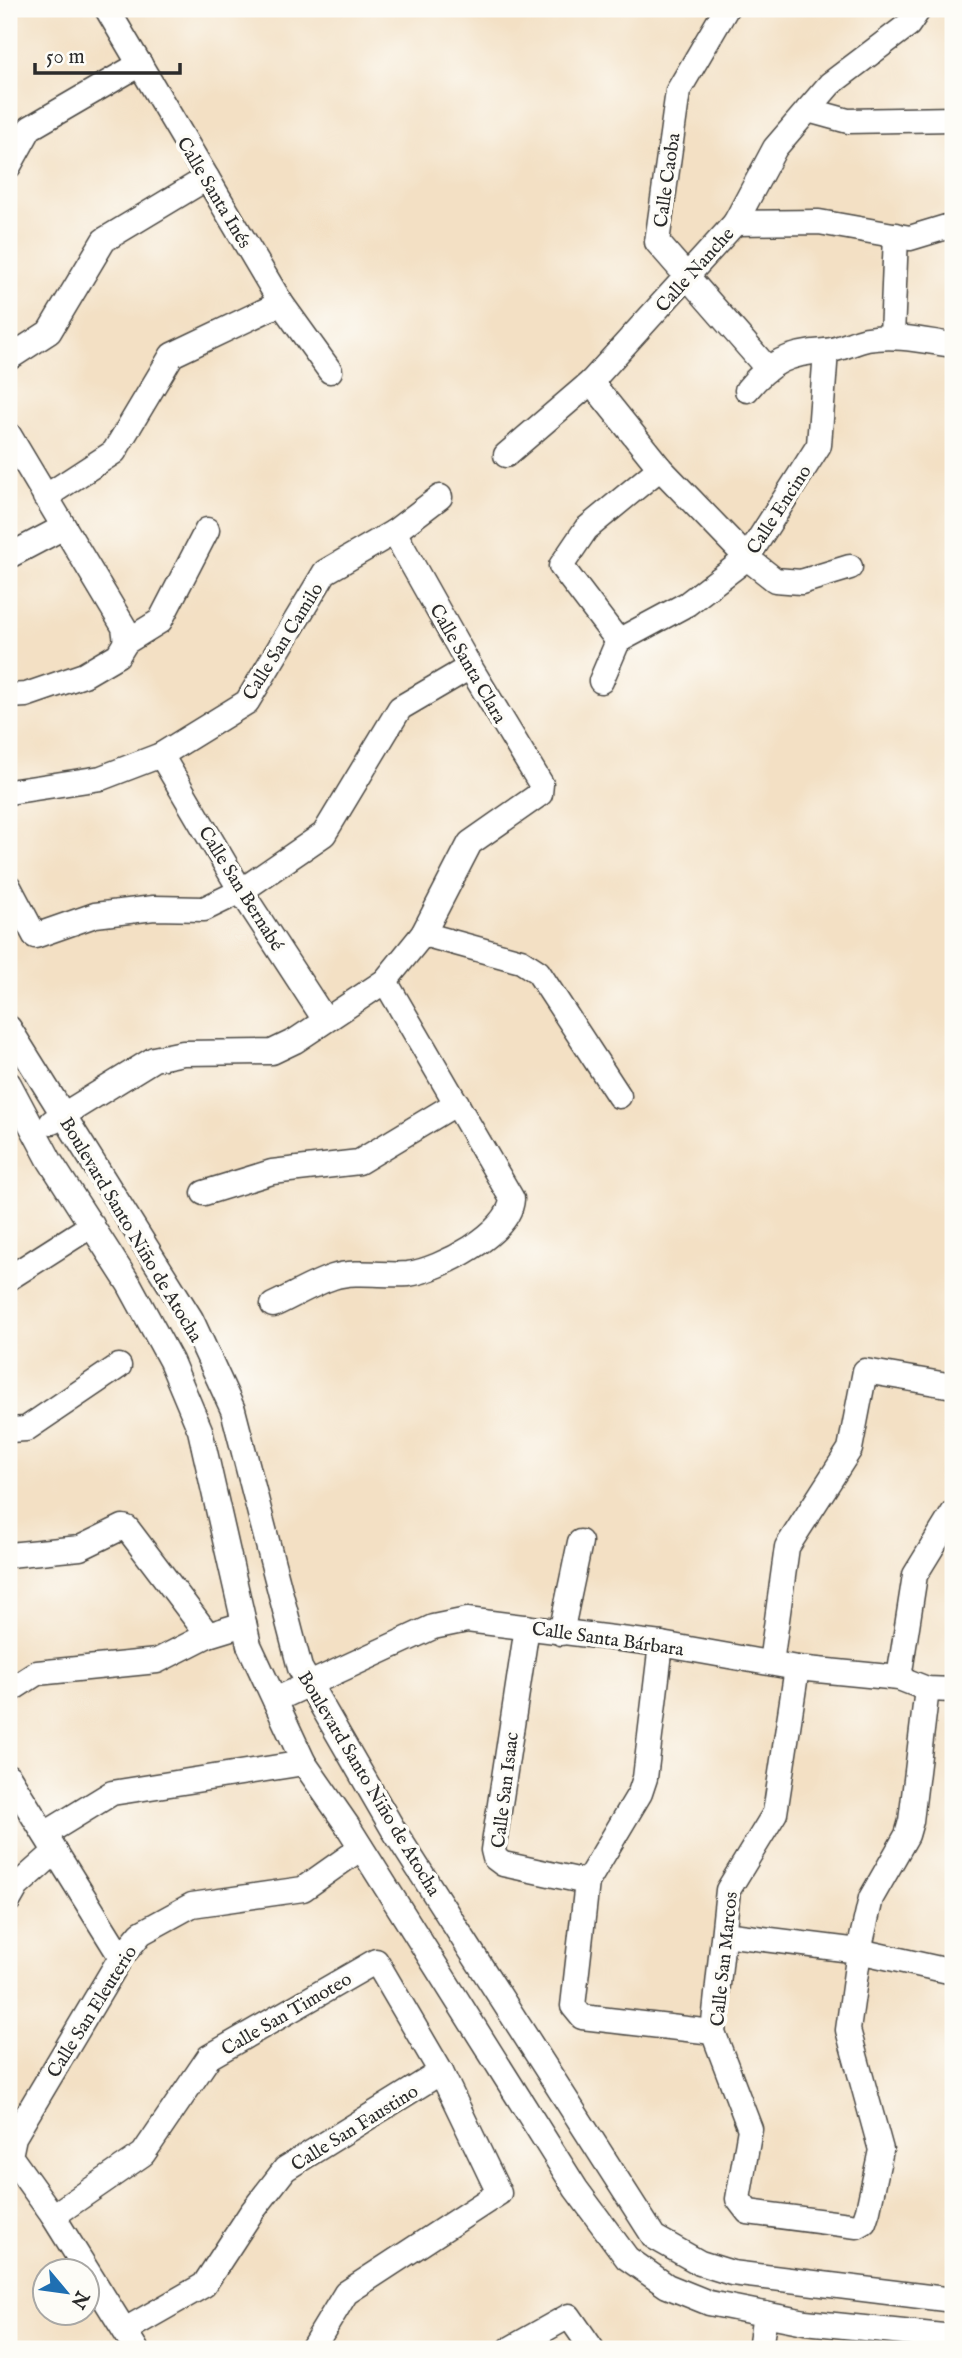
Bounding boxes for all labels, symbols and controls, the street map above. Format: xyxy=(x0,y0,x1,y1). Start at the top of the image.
scale bar xyxy=(35,32,180,76)
text: 50 m xyxy=(46,44,85,71)
street label: Calle Caoba xyxy=(649,131,687,229)
street label: Calle Santa Inés xyxy=(171,133,256,253)
street label: Calle Nanche xyxy=(651,223,740,318)
street label: Calle Encino xyxy=(742,461,817,559)
street label: Calle San Camilo xyxy=(238,579,329,705)
street label: Calle Santa Clara xyxy=(423,600,512,729)
street label: Calle San Bernabé xyxy=(192,822,288,956)
street label: Boulevard Santo Niño de Atocha xyxy=(54,1113,207,1347)
street label: Calle Santa Bárbara xyxy=(530,1617,686,1663)
street label: Boulevard Santo Niño de Atocha xyxy=(292,1667,445,1901)
street label: Calle San Isaac xyxy=(487,1731,525,1850)
street label: Calle San Marcos xyxy=(706,1891,744,2028)
street label: Calle San Eleuterio xyxy=(42,1941,143,2083)
street label: Calle San Timoteo xyxy=(218,1968,356,2062)
street label: Calle San Faustino xyxy=(287,2080,423,2177)
north arrow xyxy=(32,2256,102,2326)
text: N xyxy=(64,2285,94,2313)

